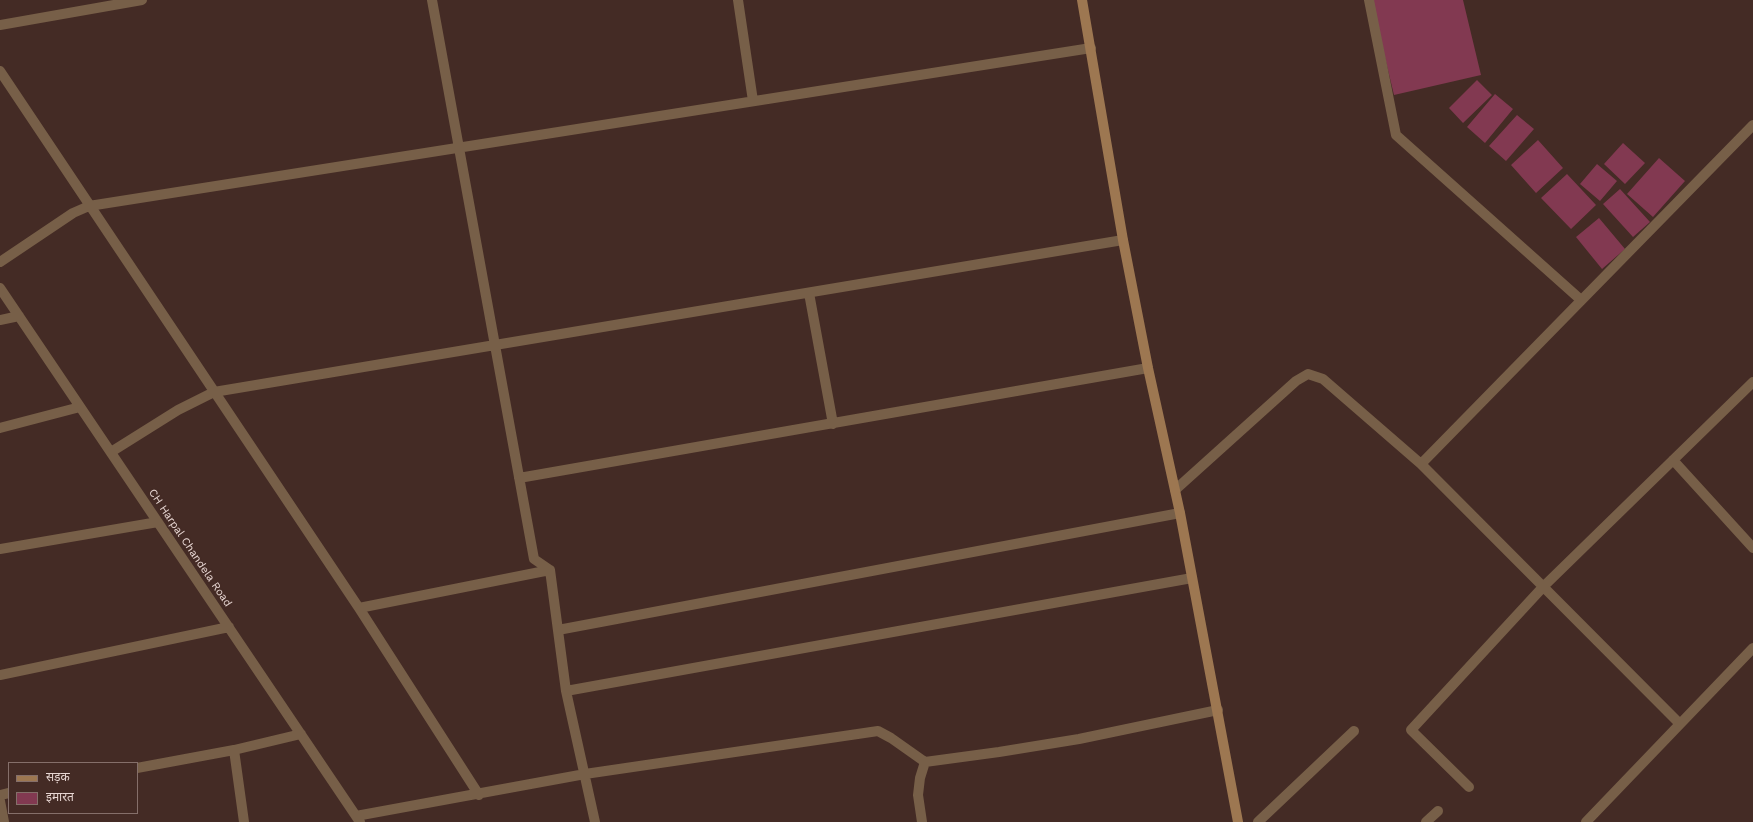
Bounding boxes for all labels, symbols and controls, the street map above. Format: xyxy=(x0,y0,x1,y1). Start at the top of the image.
street label: CH Harpal Chandela Road xyxy=(146,487,234,609)
legend xyxy=(8,762,138,814)
text: सड़क xyxy=(46,770,70,784)
text: इमारत xyxy=(46,790,74,804)

